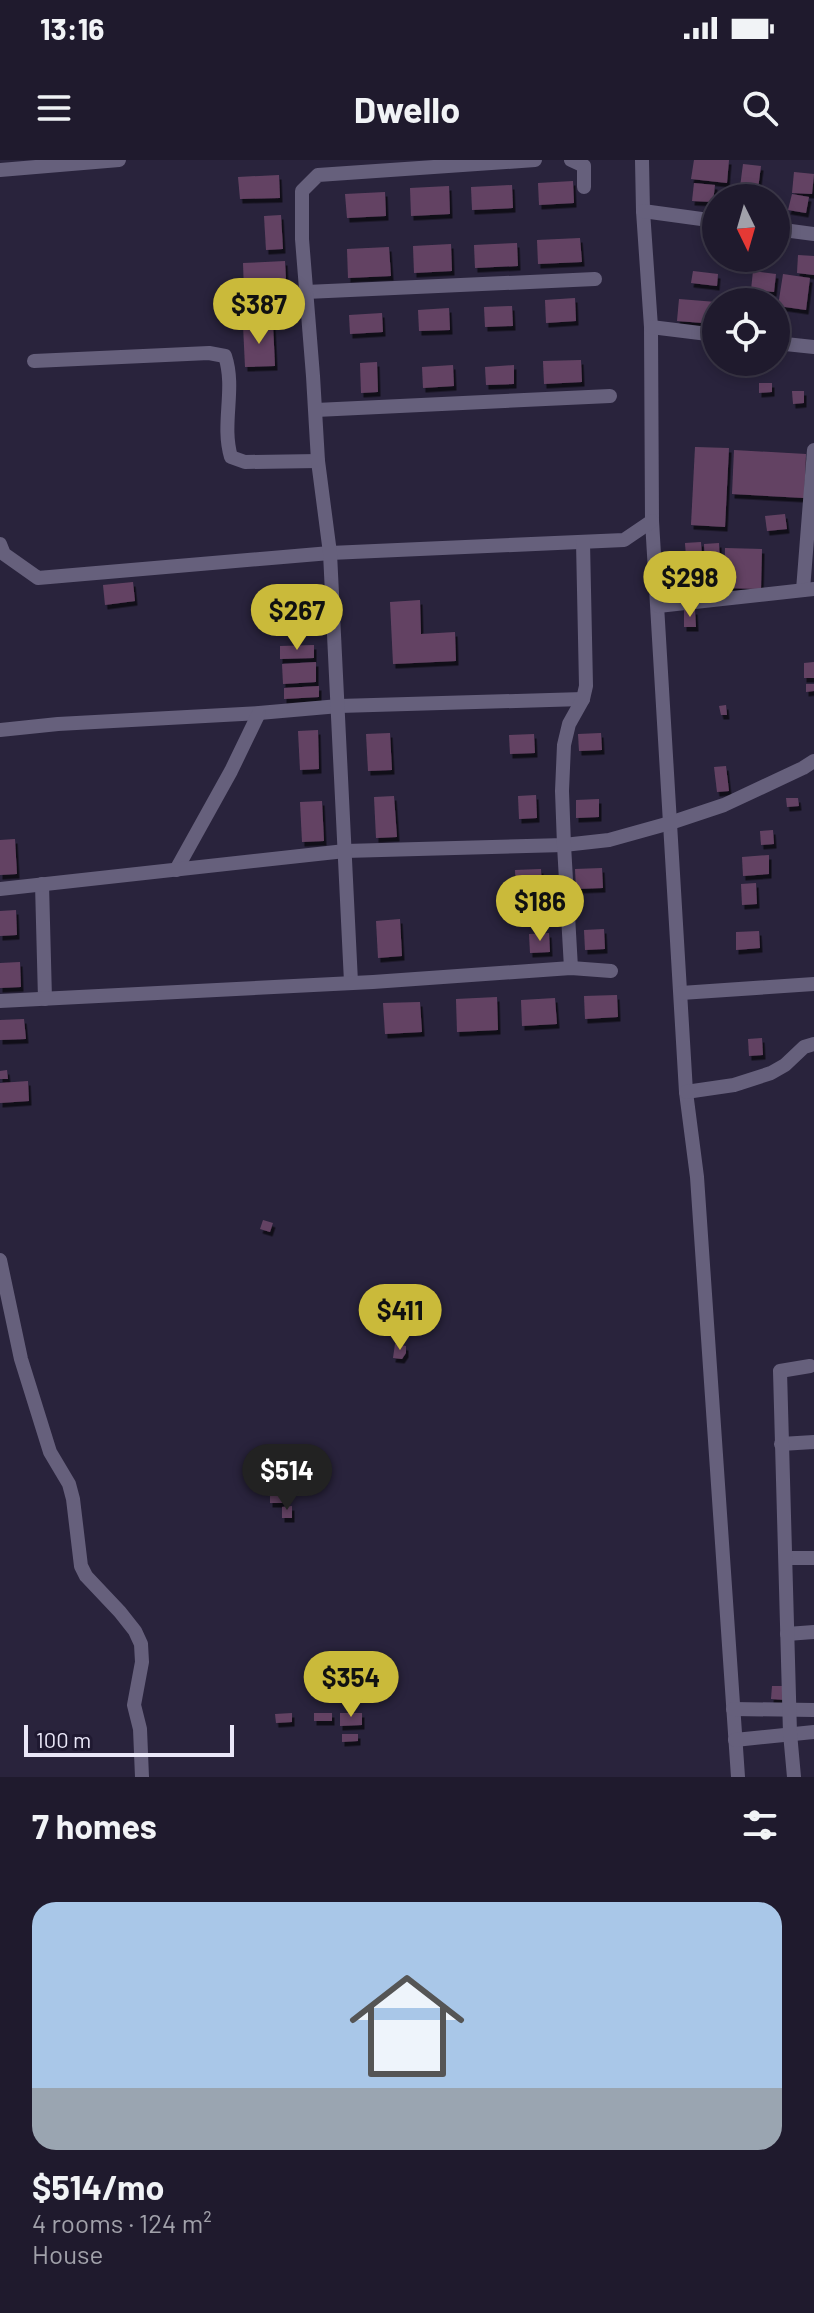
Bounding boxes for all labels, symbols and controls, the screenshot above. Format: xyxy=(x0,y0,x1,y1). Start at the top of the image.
text: 13:16 xyxy=(40,10,104,46)
icon: menu xyxy=(32,86,76,130)
icon: search xyxy=(738,86,782,130)
text: Dwello xyxy=(354,87,460,130)
north arrow xyxy=(702,184,790,272)
map controls xyxy=(702,184,790,376)
pin: $387 xyxy=(212,278,306,346)
text: $387 xyxy=(231,288,287,319)
button: locate xyxy=(702,288,790,376)
pin: $298 xyxy=(643,551,737,619)
text: $298 xyxy=(661,561,719,592)
pin: $267 xyxy=(250,584,344,652)
text: $267 xyxy=(269,594,325,625)
pin: $186 xyxy=(493,875,587,943)
text: $186 xyxy=(514,885,566,916)
pin: $411 xyxy=(353,1284,447,1352)
text: $411 xyxy=(377,1294,423,1325)
pin: $514 xyxy=(240,1444,334,1512)
text: $514 xyxy=(260,1454,314,1485)
pin: $354 xyxy=(304,1651,398,1719)
text: $354 xyxy=(322,1661,380,1692)
scale bar xyxy=(24,1721,234,1757)
text: 100 m xyxy=(36,1726,91,1752)
icon: filters xyxy=(738,1803,782,1847)
text: 7 homes xyxy=(32,1805,157,1846)
icon: home xyxy=(335,1954,479,2098)
text: $514/mo xyxy=(32,2166,164,2207)
text: 4 rooms · 124 m² xyxy=(32,2207,212,2238)
text: House xyxy=(32,2238,103,2269)

